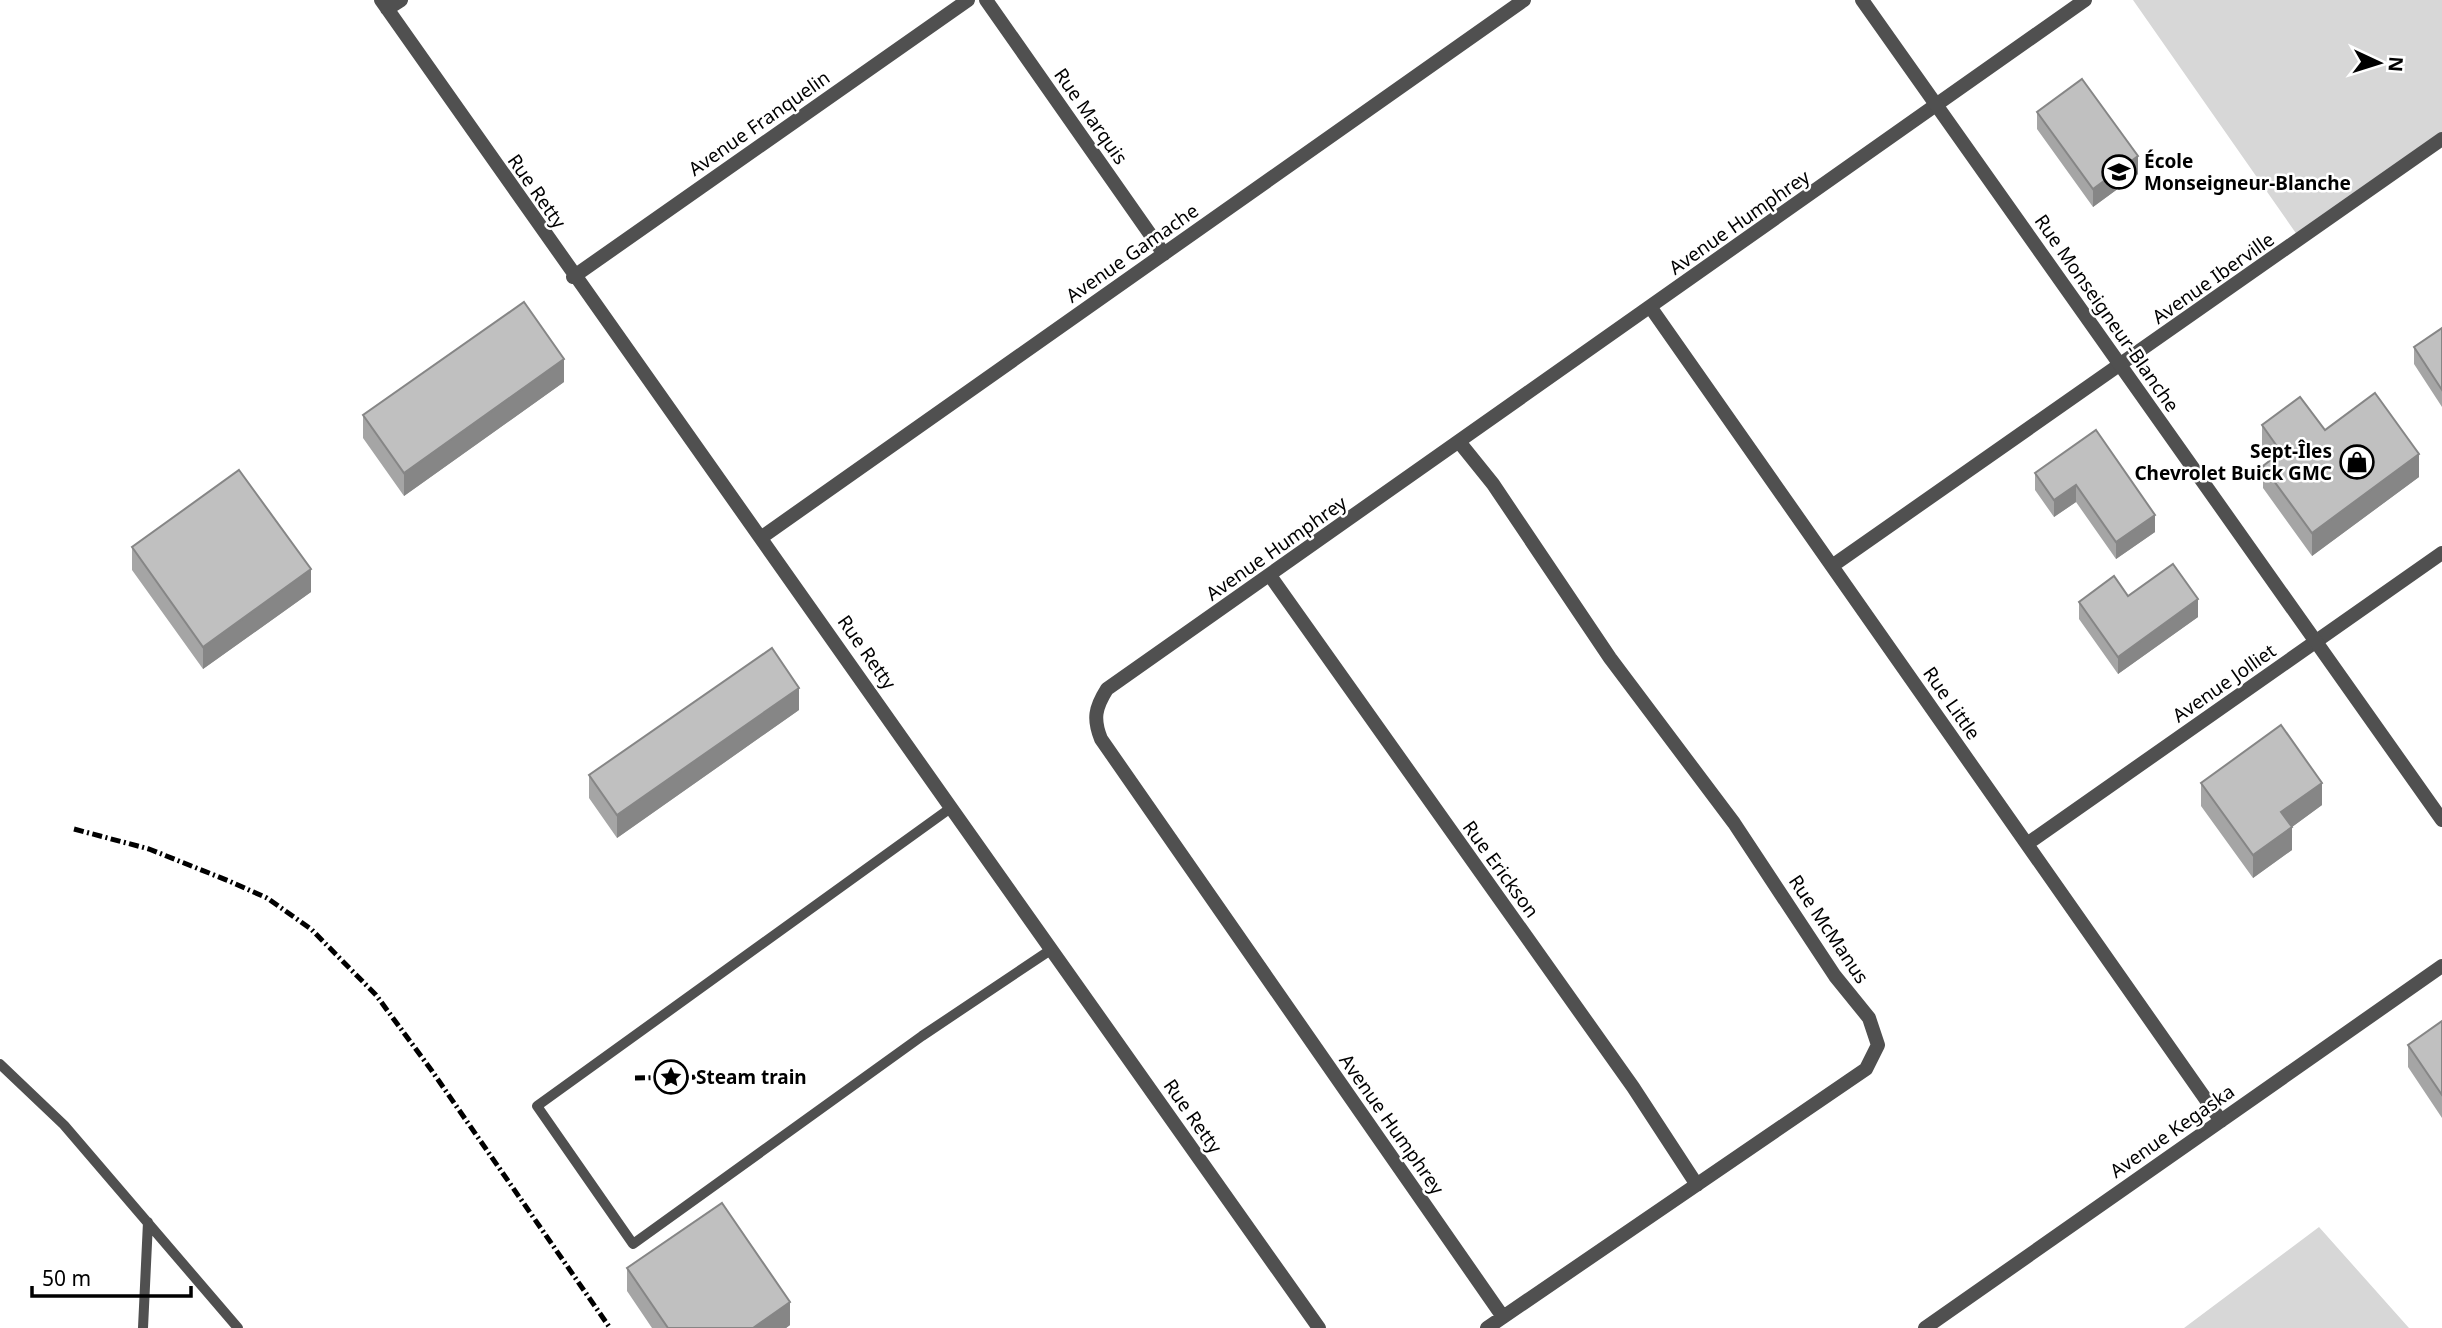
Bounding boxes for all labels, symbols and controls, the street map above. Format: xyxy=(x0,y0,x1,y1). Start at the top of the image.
north arrow xyxy=(2344,28,2414,98)
text: N xyxy=(2382,56,2409,73)
street label: Rue Marquis xyxy=(1048,63,1134,169)
street label: Avenue Franquelin xyxy=(683,64,835,182)
place label: École Monseigneur-Blanche xyxy=(2144,148,2351,196)
street label: Rue Retty xyxy=(502,149,572,234)
school or university icon: École Monseigneur-Blanche xyxy=(2100,153,2138,191)
street label: Avenue Humphrey xyxy=(1663,164,1815,280)
street label: Avenue Gamache xyxy=(1061,198,1203,308)
street label: Rue Monseigneur-Blanche xyxy=(2029,209,2185,417)
street label: Avenue Iberville xyxy=(2147,226,2279,330)
place label: Sept-Îles Chevrolet Buick GMC xyxy=(2134,438,2332,486)
shop icon: Sept-Îles Chevrolet Buick GMC xyxy=(2338,443,2376,481)
street label: Avenue Humphrey xyxy=(1200,490,1352,606)
street label: Rue Retty xyxy=(832,610,902,695)
street label: Avenue Jolliet xyxy=(2167,638,2281,728)
street label: Rue Little xyxy=(1917,661,1987,745)
street label: Rue Erickson xyxy=(1457,815,1545,923)
street label: Rue McManus xyxy=(1783,869,1875,989)
street label: Avenue Humphrey xyxy=(1334,1048,1450,1200)
place icon: Steam train xyxy=(652,1058,690,1096)
place label: Steam train xyxy=(696,1064,807,1090)
street label: Rue Retty xyxy=(1158,1074,1228,1159)
street label: Avenue Kegaska xyxy=(2105,1078,2239,1184)
scale bar xyxy=(32,1254,191,1298)
text: 50 m xyxy=(42,1264,91,1292)

